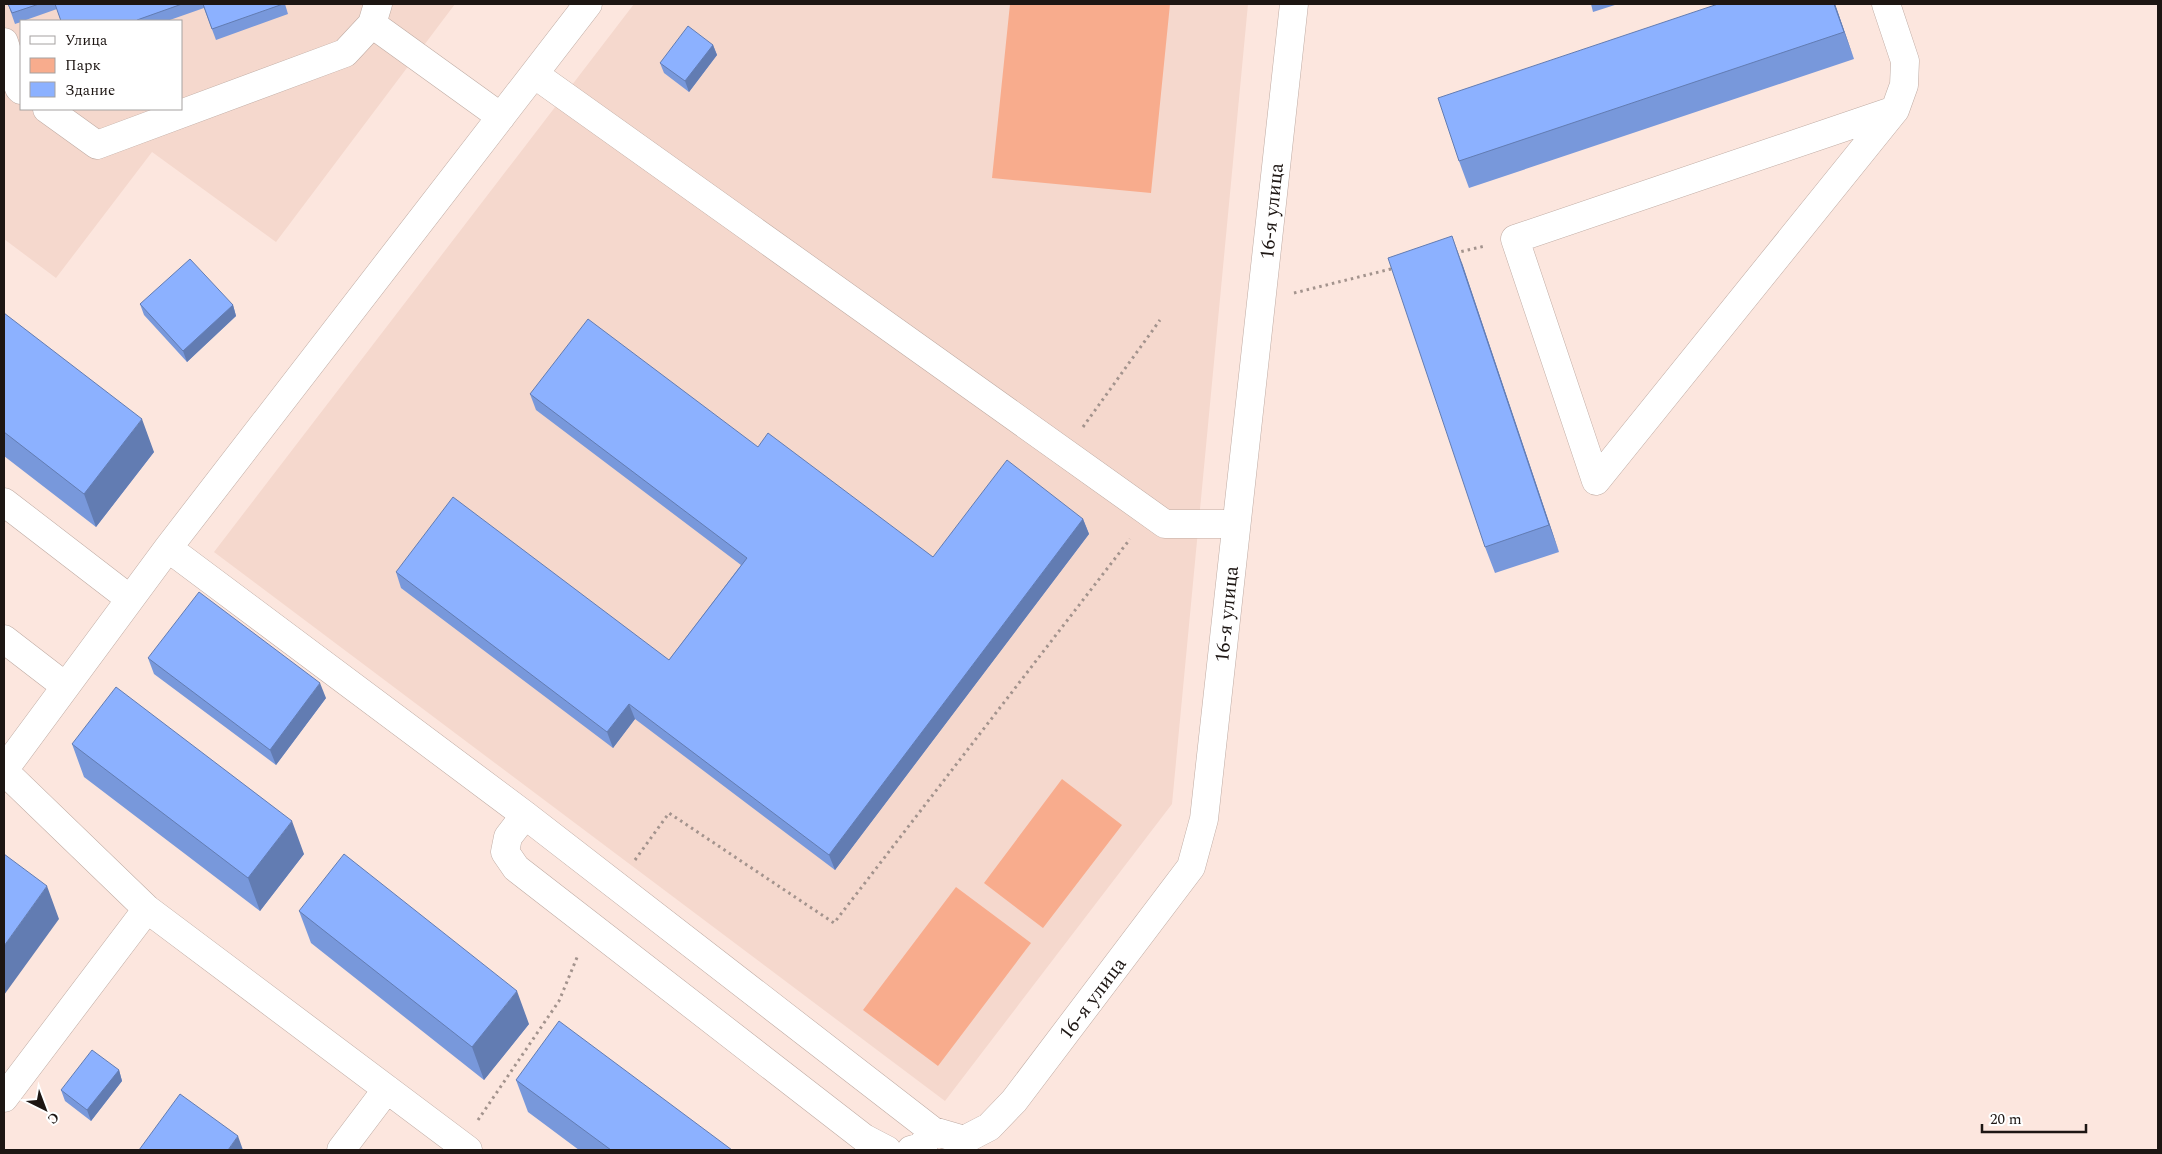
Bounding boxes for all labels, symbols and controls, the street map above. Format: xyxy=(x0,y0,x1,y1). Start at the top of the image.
legend xyxy=(20,20,182,110)
text: Улица xyxy=(65,29,108,52)
text: Парк xyxy=(65,54,101,77)
text: Здание xyxy=(65,79,115,102)
street label: 16-я улица xyxy=(1252,161,1292,261)
street label: 16-я улица xyxy=(1207,564,1247,664)
street label: 16-я улица xyxy=(1052,951,1134,1046)
north arrow xyxy=(20,1084,70,1134)
scale bar xyxy=(1982,1102,2086,1134)
text: С xyxy=(43,1107,64,1129)
text: 20 m xyxy=(1990,1108,2022,1131)

